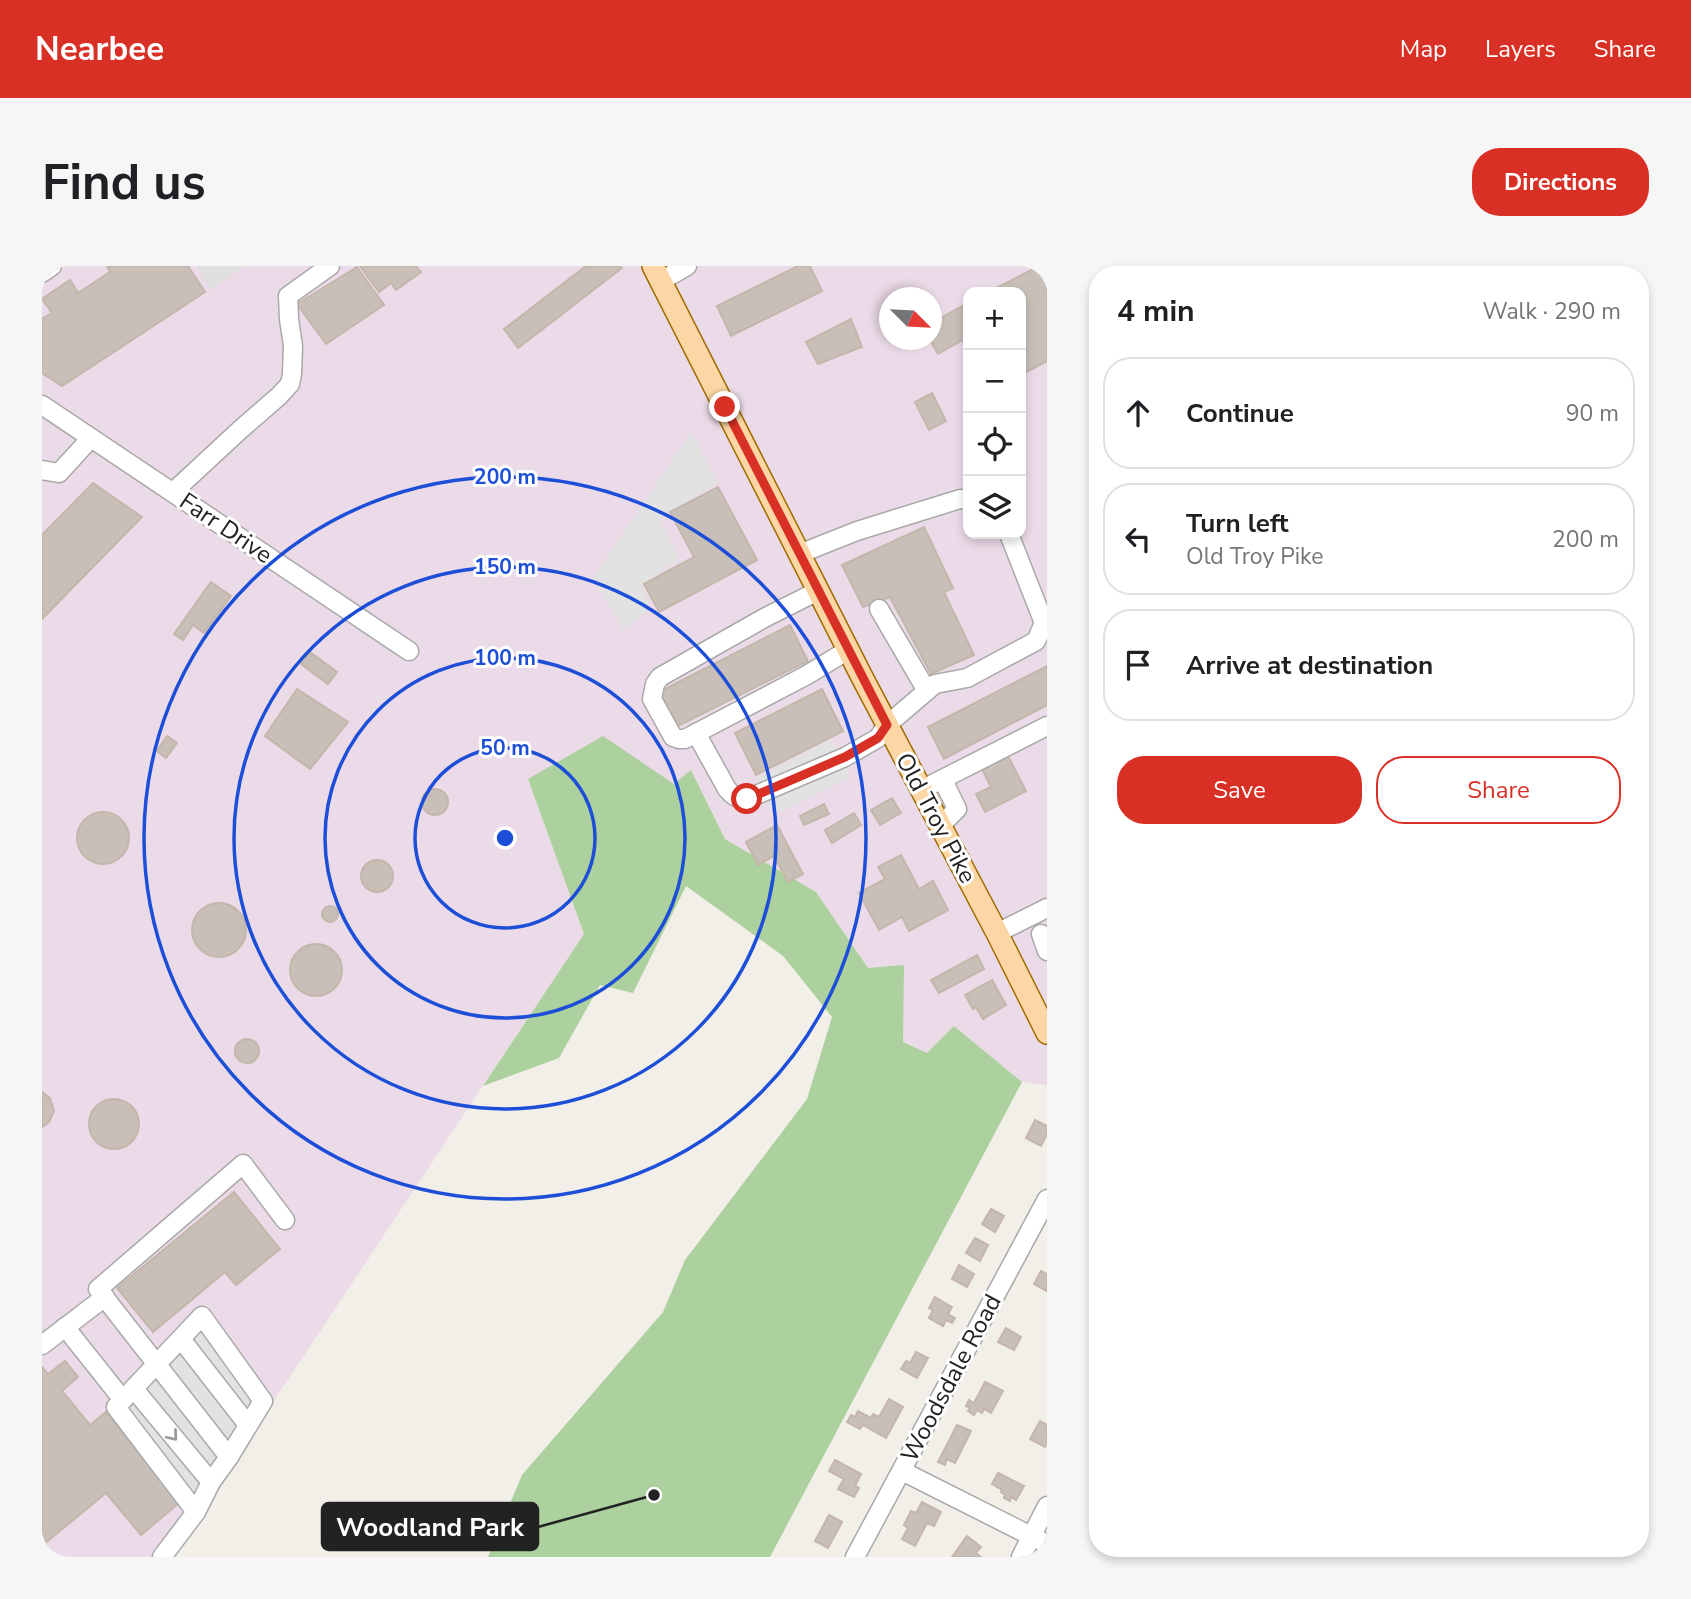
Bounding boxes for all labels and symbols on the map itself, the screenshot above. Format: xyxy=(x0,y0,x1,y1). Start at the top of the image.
north arrow xyxy=(879,287,942,350)
route end xyxy=(709,391,740,422)
text: 200 m xyxy=(474,463,536,491)
street label: Farr Drive xyxy=(173,485,279,571)
text: 150 m xyxy=(474,553,536,581)
text: 100 m xyxy=(474,644,536,672)
text: 50 m xyxy=(480,734,530,762)
street label: Old Troy Pike xyxy=(888,747,984,889)
route start xyxy=(731,783,762,814)
centre of rings xyxy=(493,826,517,850)
street label: Woodsdale Road xyxy=(893,1288,1009,1468)
one-way arrow xyxy=(164,1428,177,1440)
callout: Woodland Park xyxy=(322,1503,538,1550)
text: Woodland Park xyxy=(336,1510,525,1545)

